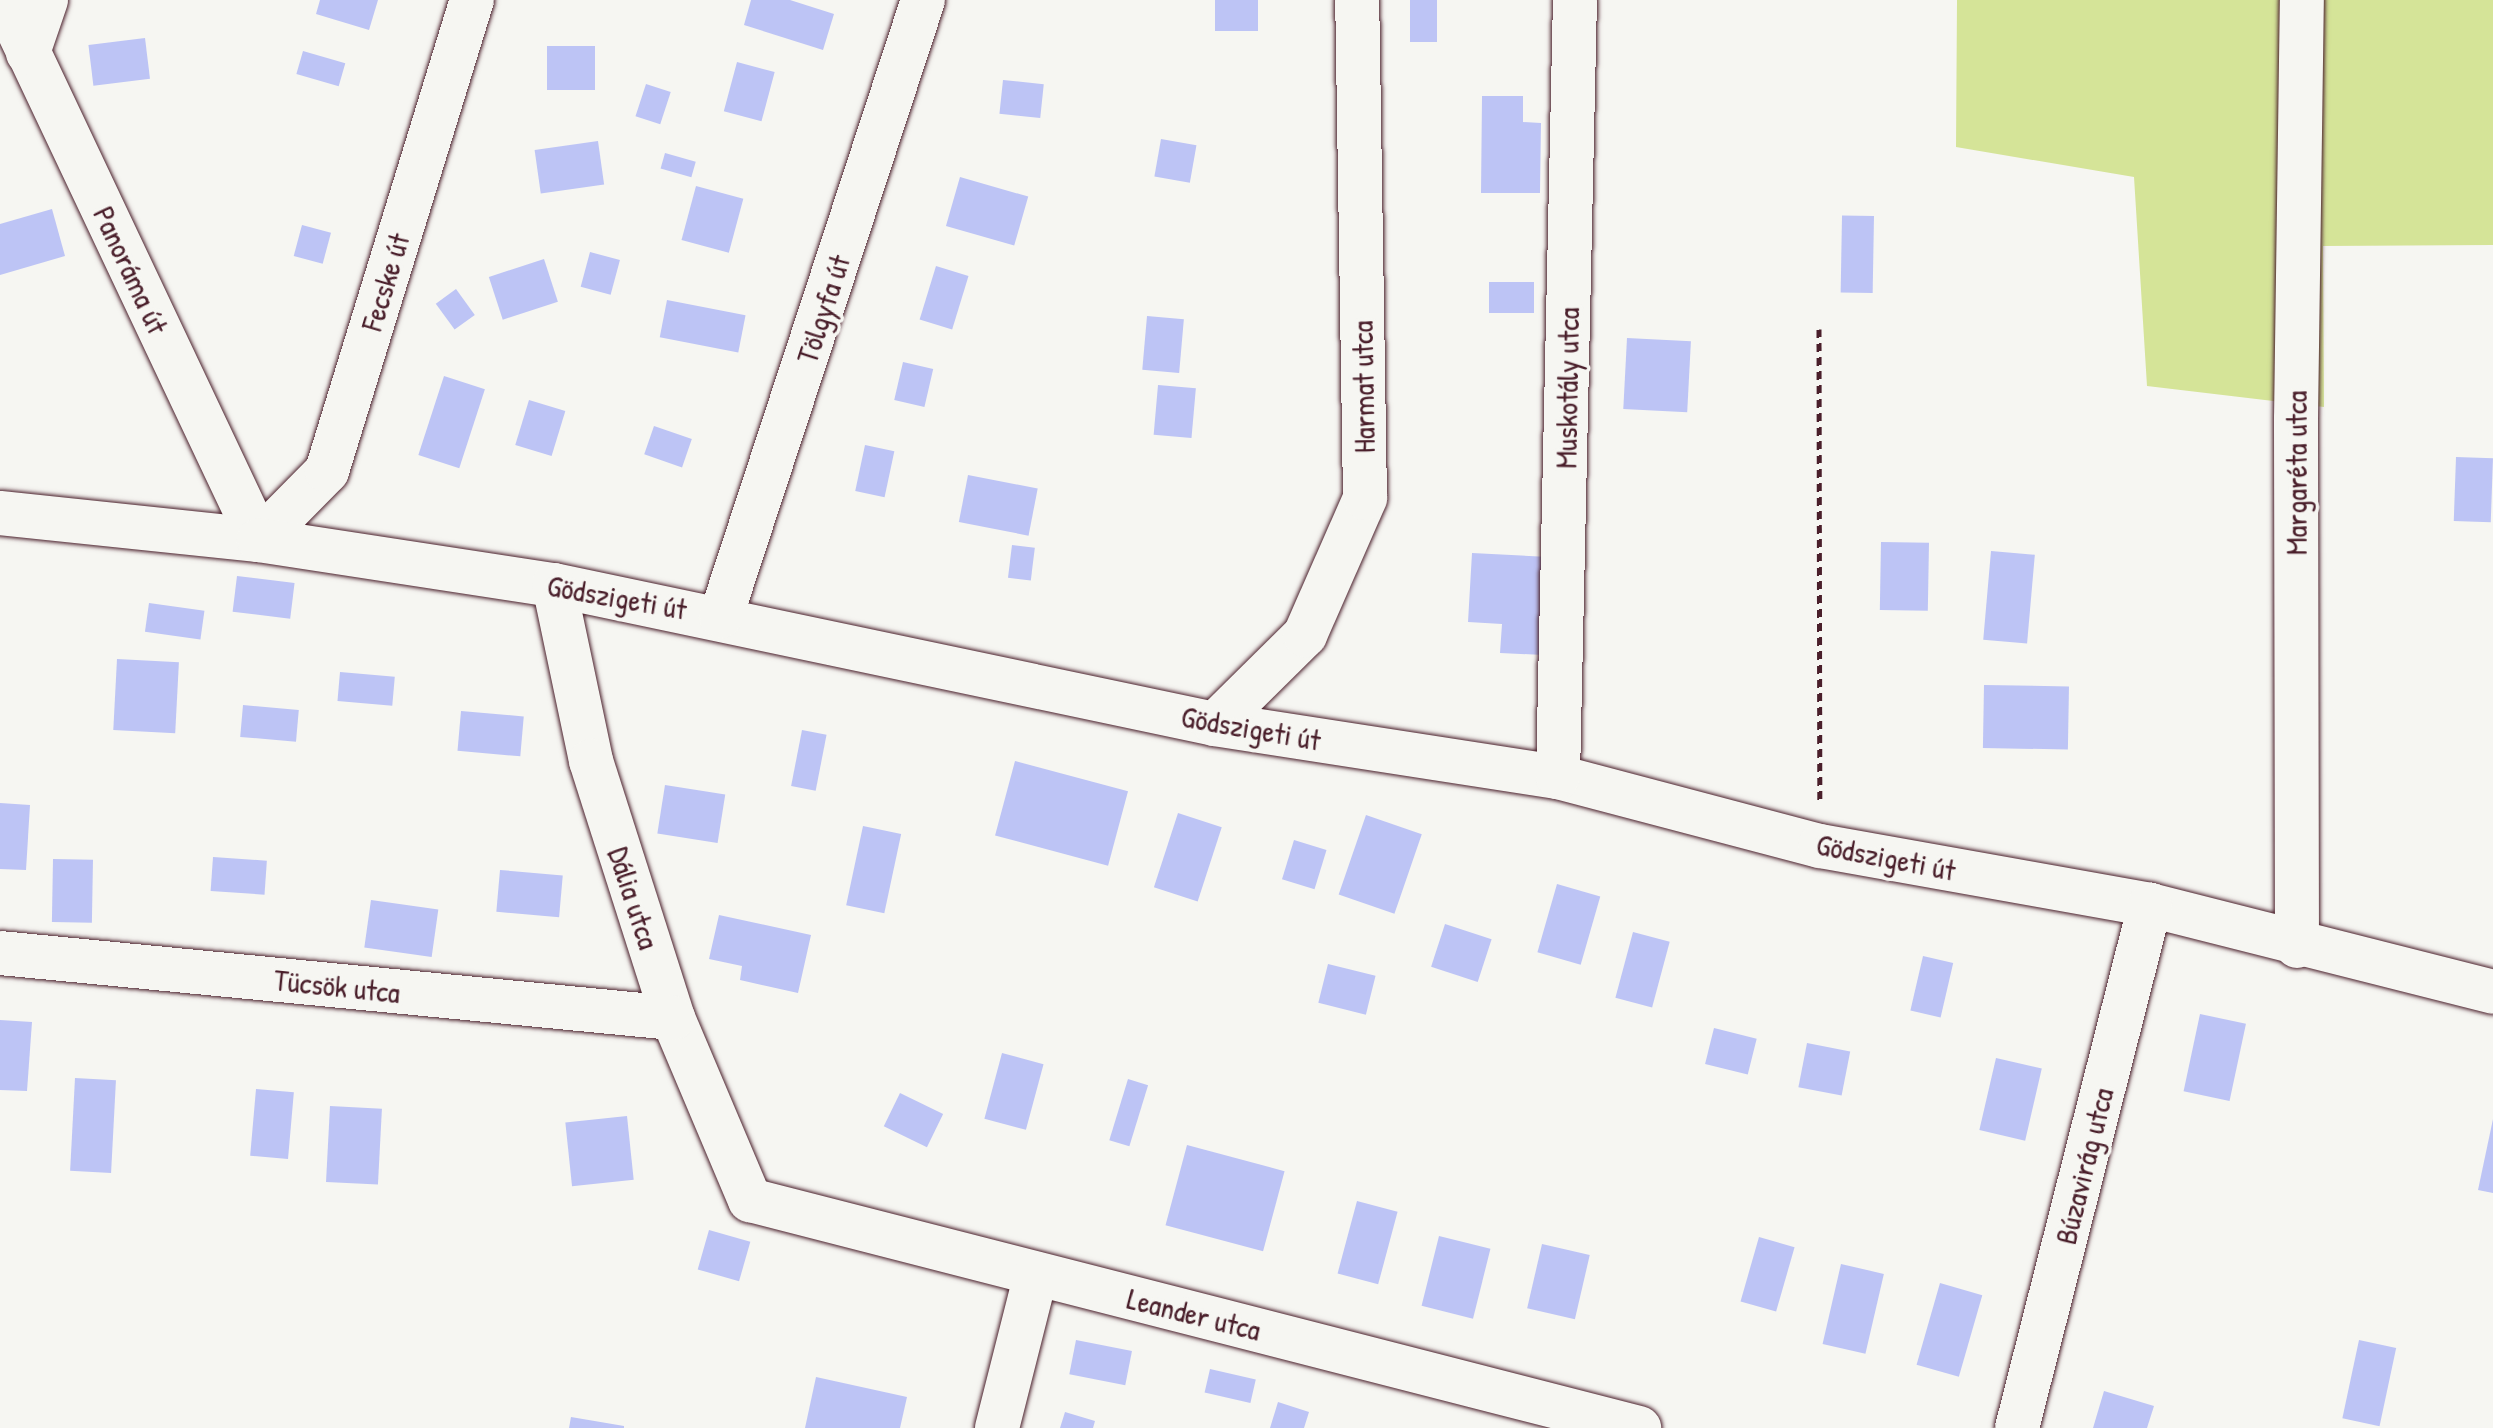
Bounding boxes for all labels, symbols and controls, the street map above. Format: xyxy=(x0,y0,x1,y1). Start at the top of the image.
street label: Panoráma út xyxy=(86,201,176,339)
street label: Fecske út xyxy=(353,229,417,335)
street label: Tölgyfa út xyxy=(789,250,857,368)
street label: Muskotály utca xyxy=(1548,307,1586,469)
street label: Harmat utca xyxy=(1344,320,1382,454)
street label: Margaréta utca xyxy=(2278,391,2314,555)
street label: Gödszigeti út xyxy=(545,567,689,627)
street label: Gödszigeti út xyxy=(1179,698,1323,758)
street label: Gödszigeti út xyxy=(1813,826,1959,888)
street label: Dália utca xyxy=(601,842,667,954)
street label: Tücsök utca xyxy=(272,961,402,1011)
street label: Búzavirág utca xyxy=(2047,1084,2121,1248)
street label: Leander utca xyxy=(1124,1280,1264,1348)

